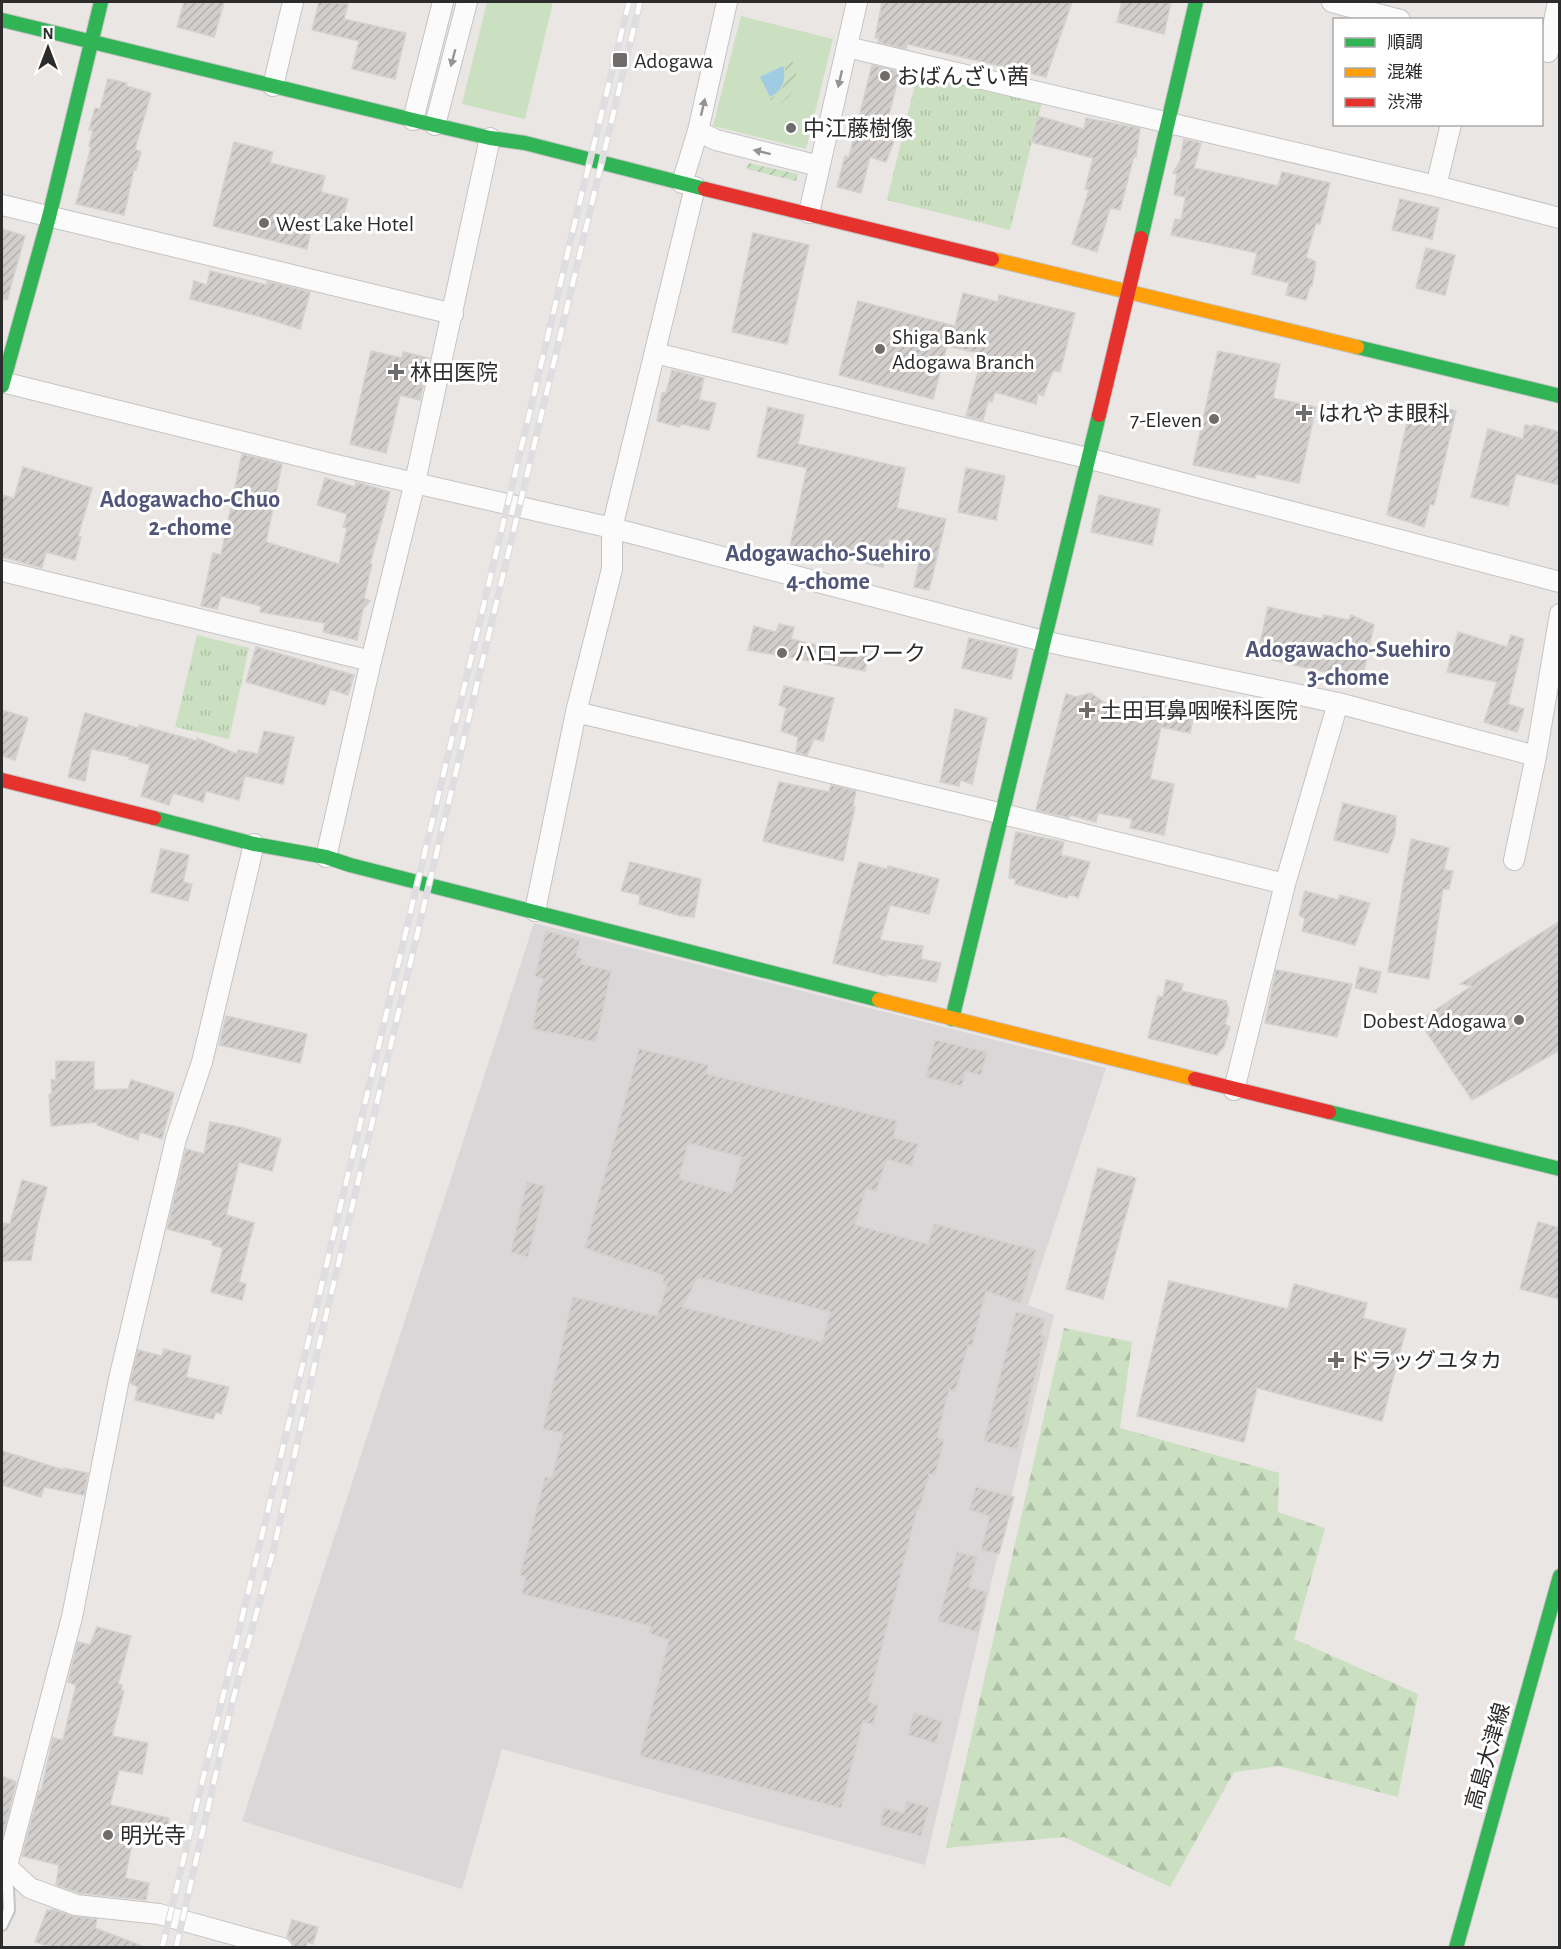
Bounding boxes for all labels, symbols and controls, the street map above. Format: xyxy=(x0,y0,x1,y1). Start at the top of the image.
north arrow xyxy=(18,18,78,78)
legend xyxy=(1333,18,1543,126)
text: N xyxy=(42,26,54,42)
text: 順調 xyxy=(1387,34,1423,52)
one-way arrow xyxy=(447,49,457,67)
place label: Adogawa xyxy=(634,50,713,72)
marker: Adogawa xyxy=(611,51,629,69)
text: 混雑 xyxy=(1387,62,1423,82)
place label: おばんざい茜 xyxy=(897,64,1029,88)
marker: おばんざい茜 xyxy=(878,69,892,83)
one-way arrow xyxy=(834,70,844,88)
text: 渋滞 xyxy=(1387,93,1423,112)
one-way arrow xyxy=(699,97,708,116)
place label: 中江藤樹像 xyxy=(803,117,913,140)
marker: 中江藤樹像 xyxy=(784,121,798,135)
one-way arrow xyxy=(753,147,771,157)
place label: West Lake Hotel xyxy=(276,213,414,235)
marker: West Lake Hotel xyxy=(257,216,271,230)
place label: Shiga Bank Adogawa Branch xyxy=(892,326,1035,373)
marker: Shiga Bank Adogawa Branch xyxy=(873,342,887,356)
place label: 林田医院 xyxy=(410,361,498,384)
marker: 林田医院 xyxy=(387,363,405,381)
place label: はれやま眼科 xyxy=(1318,402,1450,425)
marker: はれやま眼科 xyxy=(1295,404,1313,422)
place label: 7-Eleven xyxy=(1130,409,1202,431)
marker: 7-Eleven xyxy=(1207,412,1221,426)
district label: Adogawacho-Chuo 2-chome xyxy=(100,488,280,540)
district label: Adogawacho-Suehiro 4-chome xyxy=(725,542,931,594)
district label: Adogawacho-Suehiro 3-chome xyxy=(1245,638,1451,690)
place label: ハローワーク xyxy=(794,643,926,665)
marker: ハローワーク xyxy=(775,646,789,660)
place label: 土田耳鼻咽喉科医院 xyxy=(1100,699,1298,722)
marker: 土田耳鼻咽喉科医院 xyxy=(1078,701,1096,719)
place label: Dobest Adogawa xyxy=(1362,1010,1507,1032)
marker: Dobest Adogawa xyxy=(1512,1013,1526,1027)
place label: ドラッグユタカ xyxy=(1348,1349,1502,1372)
marker: ドラッグユタカ xyxy=(1329,1353,1343,1367)
street label: 高島大津線 xyxy=(1461,1700,1514,1812)
place label: 明光寺 xyxy=(120,1824,186,1847)
marker: 明光寺 xyxy=(101,1828,115,1842)

